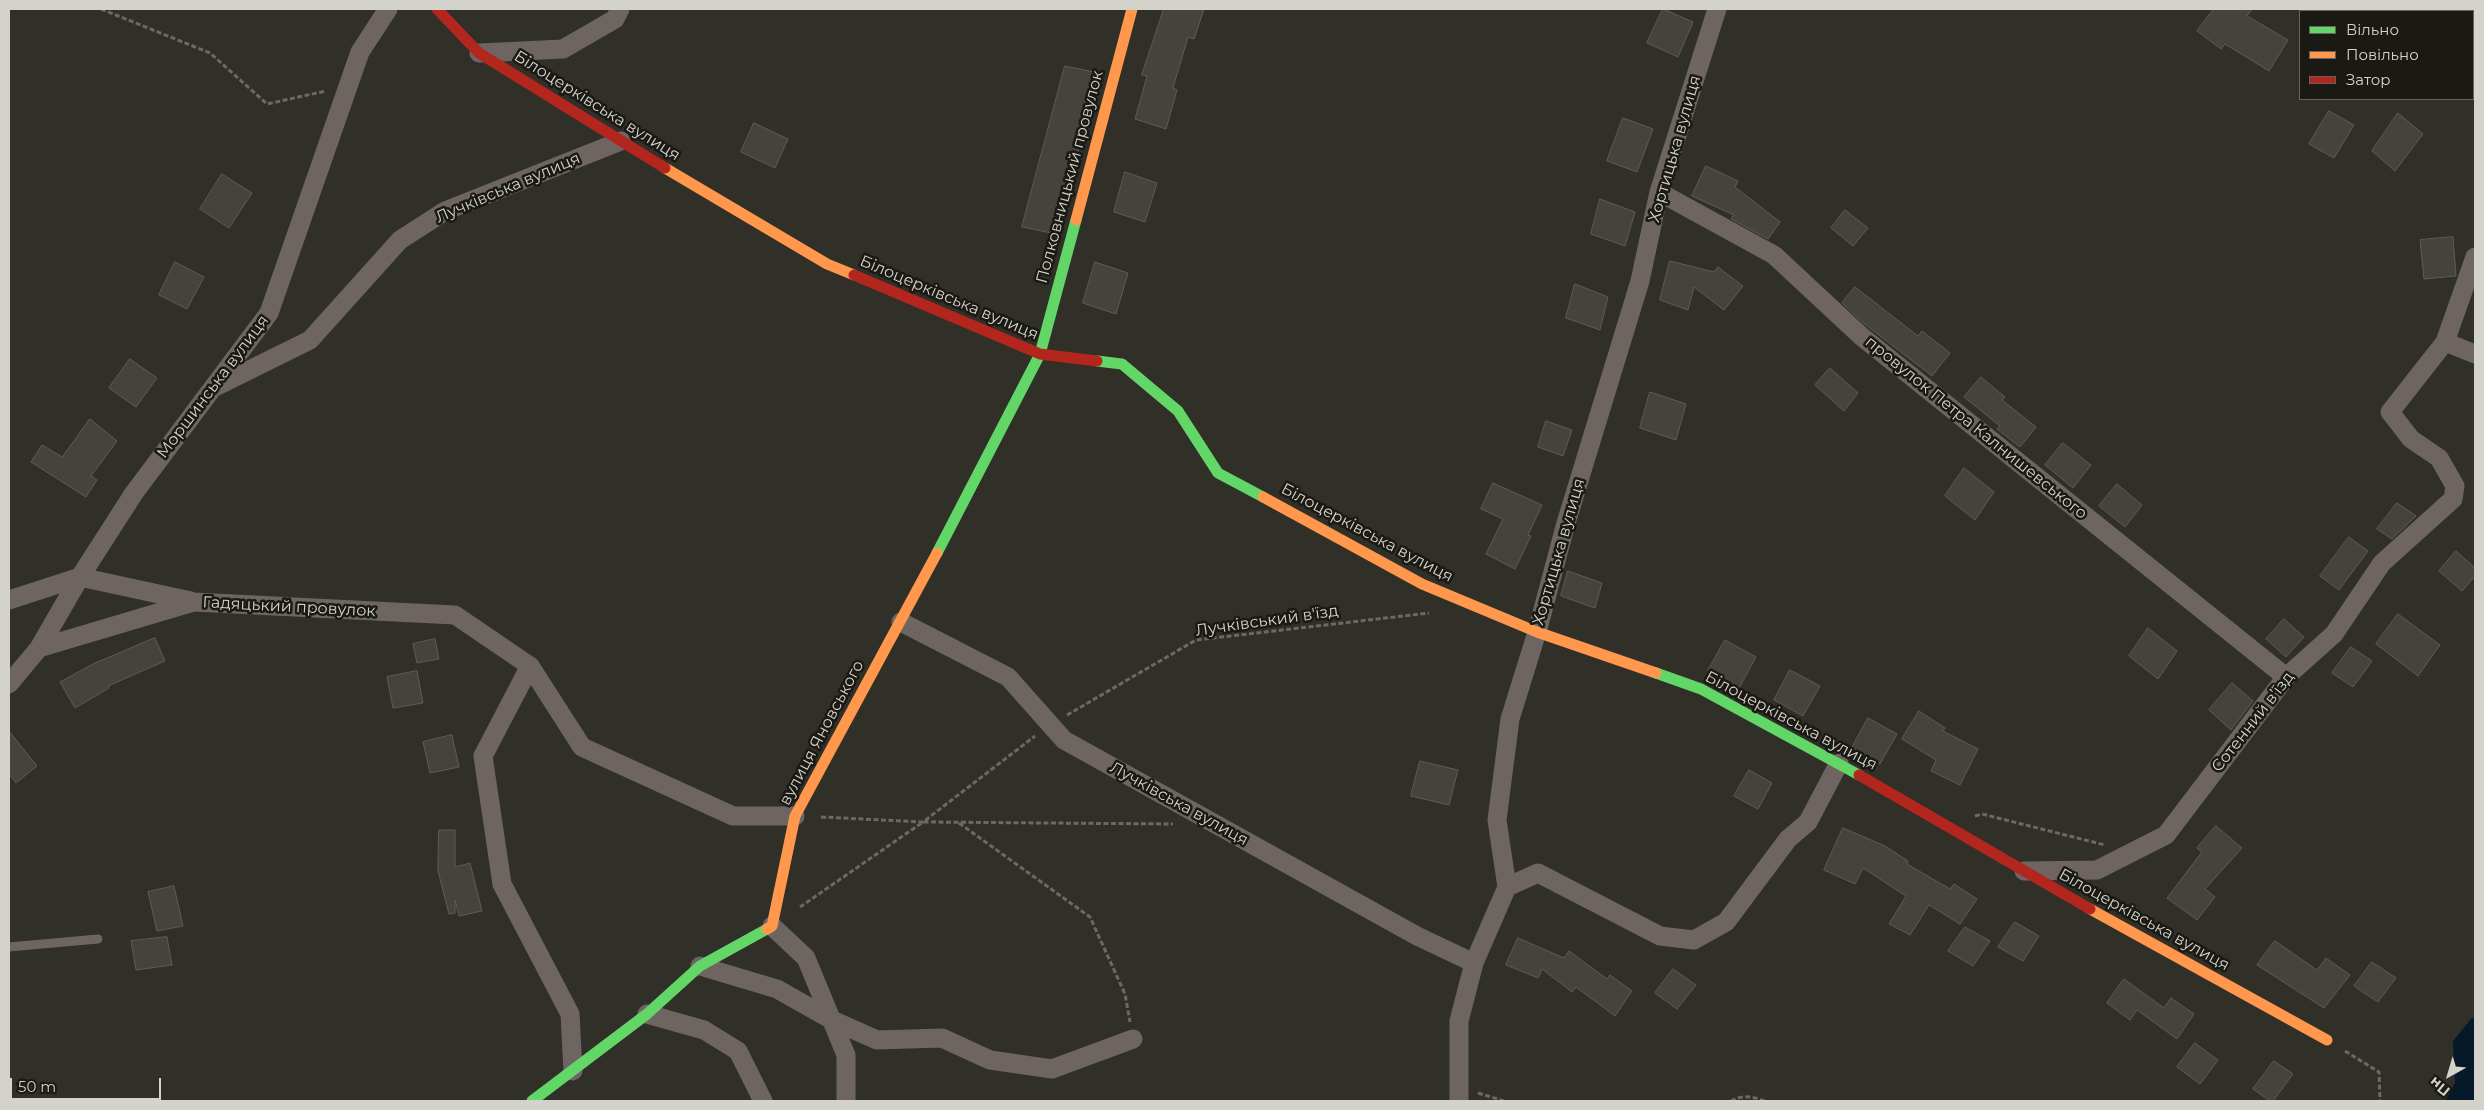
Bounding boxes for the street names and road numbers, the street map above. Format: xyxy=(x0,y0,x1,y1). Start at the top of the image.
street label: Білоцерківська вулиця xyxy=(510,47,684,165)
street label: Полковницький провулок xyxy=(1032,69,1108,285)
street label: Хортицька вулиця xyxy=(1645,73,1705,225)
street label: Лучківська вулиця xyxy=(433,149,583,227)
street label: Білоцерківська вулиця xyxy=(857,252,1041,344)
street label: Моршинська вулиця xyxy=(153,312,273,462)
street label: провулок Петра Калнишевського xyxy=(1861,332,2091,524)
street label: Хортицька вулиця xyxy=(1529,476,1589,628)
street label: Білоцерківська вулиця xyxy=(1278,479,1456,587)
street label: Гадяцький провулок xyxy=(202,593,376,621)
street label: Лучківський в'їзд xyxy=(1194,601,1340,641)
street label: вулиця Яновського xyxy=(776,657,868,809)
street label: Білоцерківська вулиця xyxy=(1702,667,1880,775)
street label: Сотенний в’їзд xyxy=(2208,668,2298,776)
street label: Лучківська вулиця xyxy=(1106,758,1252,850)
street label: Білоцерківська вулиця xyxy=(2055,865,2233,975)

